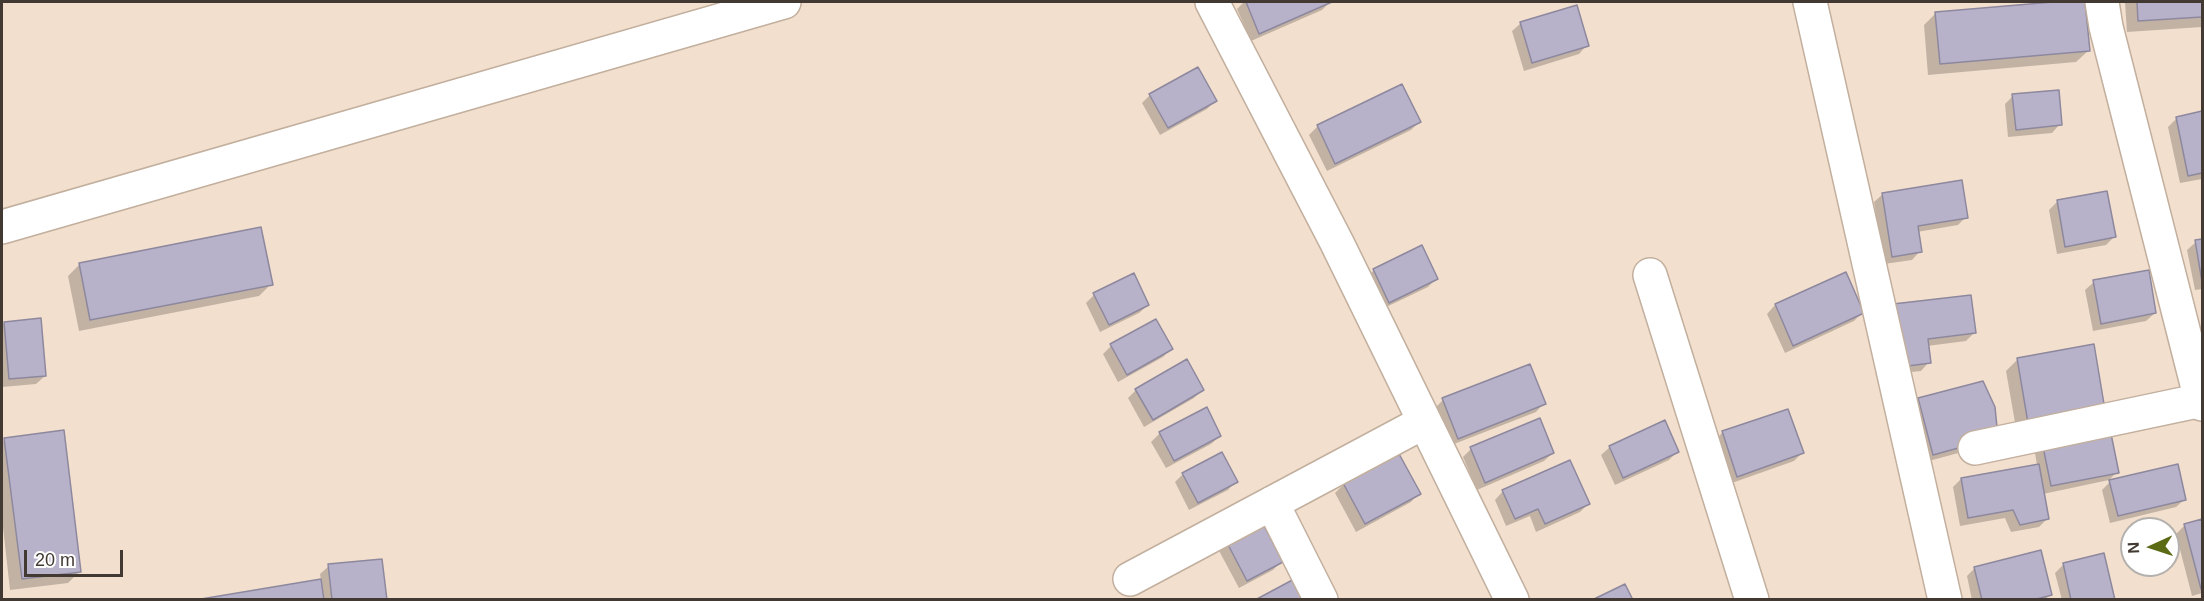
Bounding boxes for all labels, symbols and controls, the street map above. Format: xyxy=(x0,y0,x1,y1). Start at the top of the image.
north arrow xyxy=(2120,517,2180,577)
scale bar xyxy=(27,538,126,576)
text: N xyxy=(2125,542,2142,554)
text: 20 m xyxy=(35,550,75,570)

